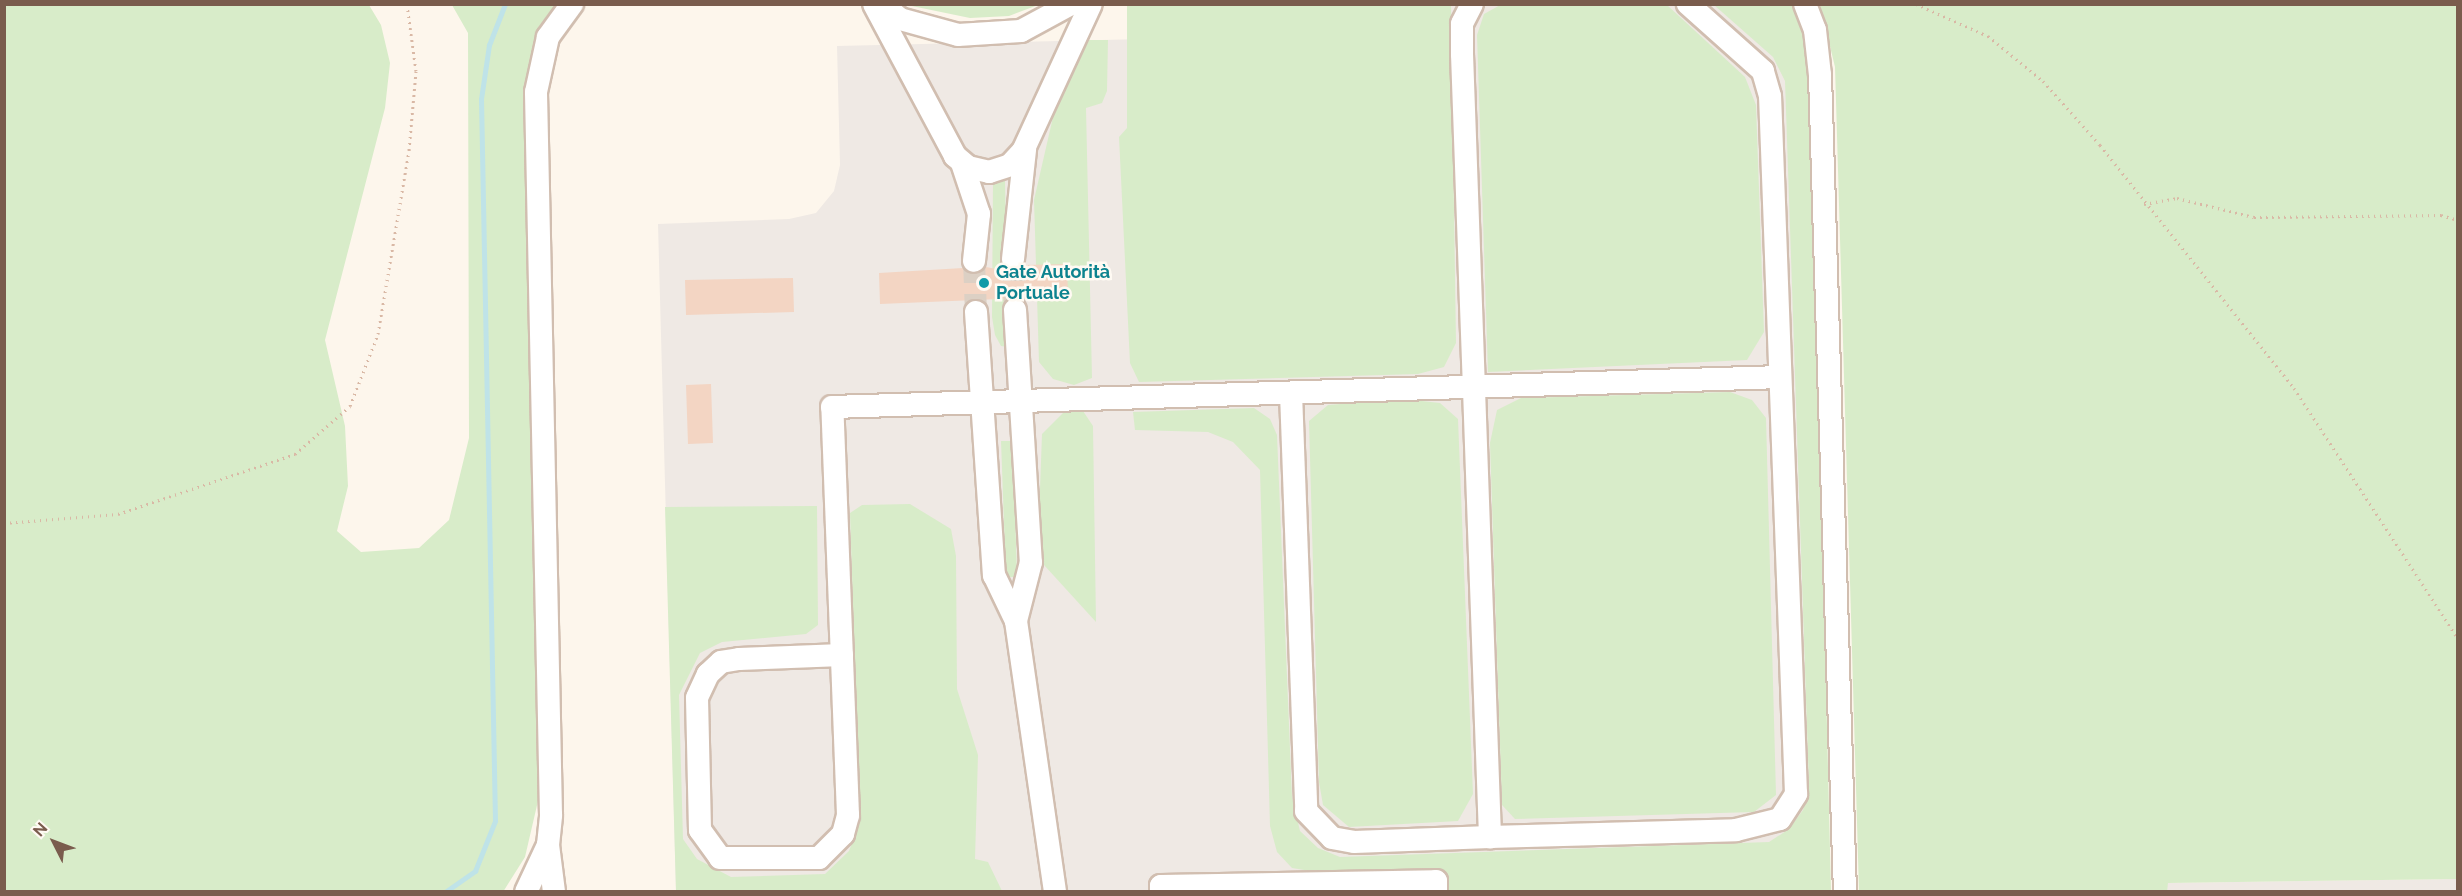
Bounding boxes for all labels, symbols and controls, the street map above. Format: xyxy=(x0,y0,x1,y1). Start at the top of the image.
place label: Gate Autorità Portuale xyxy=(996,262,1111,304)
marker: Gate Autorità Portuale xyxy=(977,276,991,290)
north arrow xyxy=(24,812,84,872)
text: N xyxy=(29,819,51,841)

